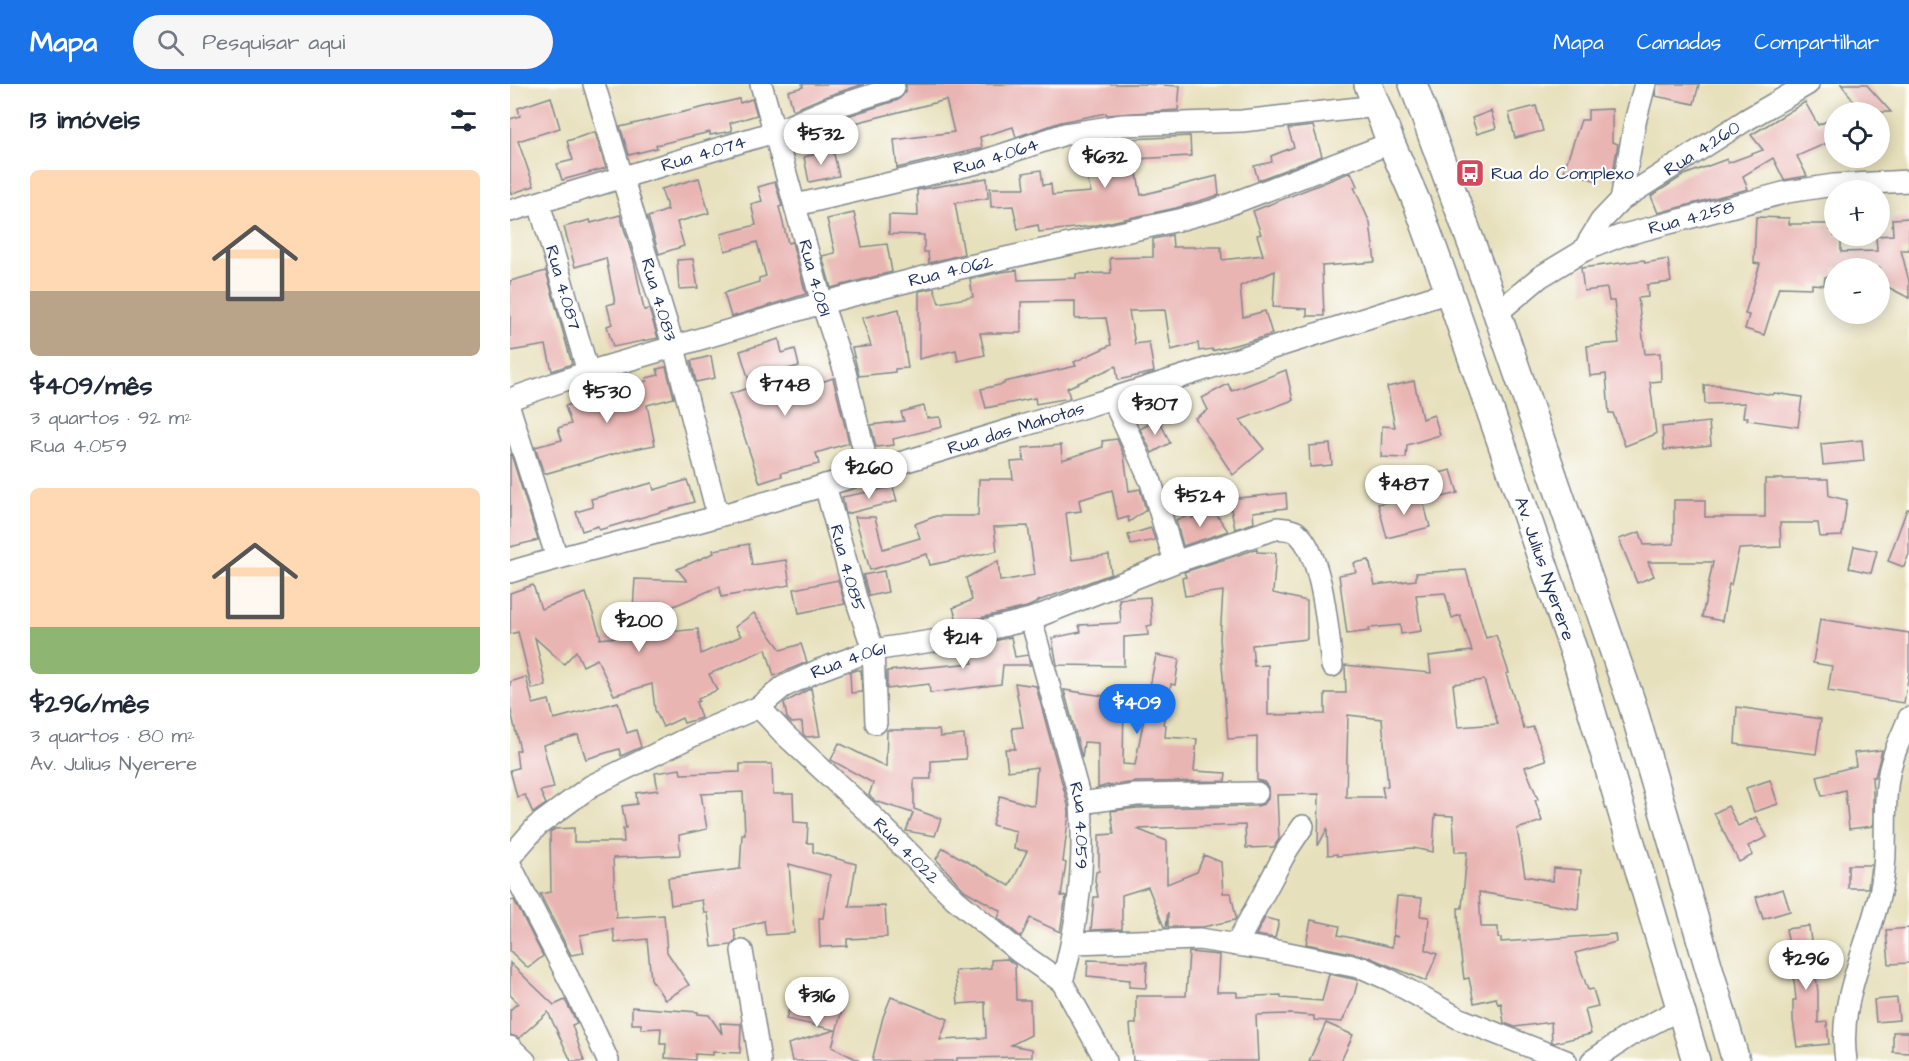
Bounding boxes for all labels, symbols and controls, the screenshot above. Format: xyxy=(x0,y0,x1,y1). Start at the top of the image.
search box xyxy=(133,15,553,69)
text: Mapa xyxy=(30,23,97,62)
icon: search xyxy=(154,26,187,59)
text: Pesquisar aqui xyxy=(202,27,345,58)
text: Mapa xyxy=(1553,28,1604,57)
text: Camadas xyxy=(1637,28,1721,57)
text: Compartilhar xyxy=(1754,28,1879,57)
text: 13 imóveis xyxy=(30,102,140,138)
map controls xyxy=(1824,102,1890,324)
button: locate xyxy=(1824,102,1890,168)
icon: filters xyxy=(447,104,480,137)
pin: $532 xyxy=(785,115,857,166)
street label: Rua 4.260 xyxy=(1659,115,1745,182)
text: $532 xyxy=(798,120,844,148)
street label: Rua 4.074 xyxy=(658,129,749,178)
street label: Rua 4.064 xyxy=(951,131,1042,181)
pin: $632 xyxy=(1069,138,1141,189)
text: $632 xyxy=(1082,143,1128,171)
bus stop icon: Rua do Complexo xyxy=(1454,157,1486,189)
place label: Rua do Complexo xyxy=(1491,161,1634,186)
button: + xyxy=(1824,180,1890,246)
street label: Rua 4.258 xyxy=(1646,194,1737,241)
icon: home xyxy=(201,209,309,317)
street label: Rua 4.081 xyxy=(792,237,837,319)
street label: Rua 4.087 xyxy=(539,242,587,333)
street label: Rua 4.062 xyxy=(906,249,996,294)
street label: Rua 4.083 xyxy=(634,255,683,344)
button: − xyxy=(1824,258,1890,324)
pin: $748 xyxy=(749,366,821,417)
text: $409/mês xyxy=(30,368,153,404)
text: $748 xyxy=(760,371,810,399)
pin: $530 xyxy=(571,373,643,424)
text: $530 xyxy=(583,378,631,406)
pin: $307 xyxy=(1119,385,1191,436)
text: $307 xyxy=(1132,390,1178,418)
street label: Rua das Mahotas xyxy=(945,396,1087,461)
text: 3 quartos · 92 m² xyxy=(30,404,192,432)
text: Rua 4.059 xyxy=(30,432,127,460)
pin: $260 xyxy=(833,449,905,500)
text: $260 xyxy=(845,454,893,482)
pin: $487 xyxy=(1368,465,1440,516)
text: $487 xyxy=(1379,470,1429,498)
pin: $524 xyxy=(1164,477,1236,528)
text: $524 xyxy=(1175,482,1225,510)
street label: Av. Julius Nyerere xyxy=(1508,493,1581,644)
street label: Rua 4.085 xyxy=(823,522,872,615)
icon: home xyxy=(201,527,309,635)
pin: $200 xyxy=(603,602,675,653)
text: $200 xyxy=(615,607,663,635)
pin: $214 xyxy=(927,619,999,670)
text: $214 xyxy=(944,624,982,652)
street label: Rua 4.061 xyxy=(807,636,887,685)
pin: $409 xyxy=(1101,684,1173,735)
text: $296/mês xyxy=(30,686,150,722)
text: $409 xyxy=(1113,689,1161,717)
text: 3 quartos · 80 m² xyxy=(30,722,195,750)
text: Av. Julius Nyerere xyxy=(30,750,197,778)
street label: Rua 4.059 xyxy=(1063,779,1094,870)
street label: Rua 4.022 xyxy=(867,812,946,890)
pin: $296 xyxy=(1770,940,1842,991)
text: $296 xyxy=(1783,945,1829,973)
pin: $316 xyxy=(781,977,853,1028)
text: $316 xyxy=(799,982,835,1010)

